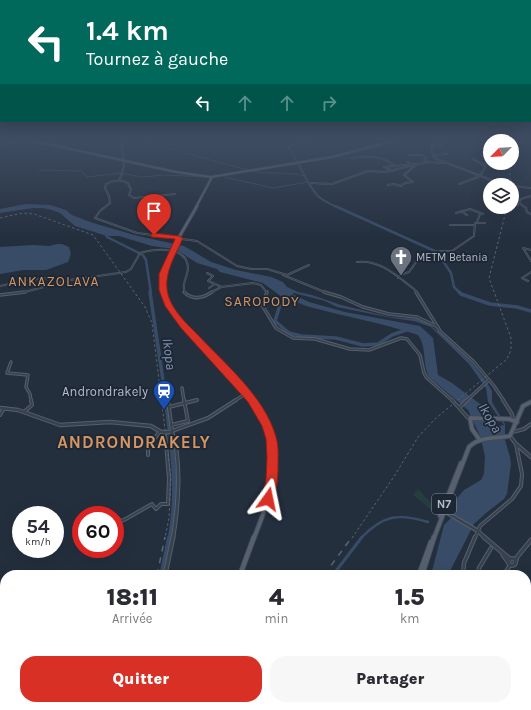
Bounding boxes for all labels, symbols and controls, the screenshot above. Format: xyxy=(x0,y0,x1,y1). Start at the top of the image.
text: 1.4 km xyxy=(86,14,169,47)
icon: left xyxy=(20,16,72,68)
text: Tournez à gauche xyxy=(86,48,228,70)
icon: left xyxy=(192,92,214,114)
icon: ahead xyxy=(234,92,256,114)
icon: ahead xyxy=(276,92,298,114)
icon: right xyxy=(318,92,340,114)
north arrow xyxy=(483,134,519,170)
map controls xyxy=(483,134,519,214)
button: layers xyxy=(483,178,519,214)
pin xyxy=(137,194,171,235)
icon: arrive xyxy=(143,200,165,222)
church icon: METM Betania xyxy=(388,244,414,277)
place label: METM Betania xyxy=(416,251,488,264)
district label: ANKAZOLAVA xyxy=(8,273,100,290)
district label: SAROPODY xyxy=(224,293,300,310)
water label: Ikopa xyxy=(159,337,179,371)
station icon: Androndrakely xyxy=(151,378,177,411)
place label: Androndrakely xyxy=(62,384,148,399)
water label: Ikopa xyxy=(474,400,506,436)
district label: ANDRONDRAKELY xyxy=(57,432,211,452)
position arrow xyxy=(247,478,289,520)
road number: N7 xyxy=(432,494,456,514)
speed limit sign: 60 xyxy=(72,506,124,558)
text: 54 xyxy=(26,515,50,538)
text: km/h xyxy=(25,536,51,548)
text: 18:11 xyxy=(106,583,158,611)
text: 4 xyxy=(269,583,284,611)
text: 1.5 xyxy=(395,583,424,611)
text: Arrivée xyxy=(112,611,153,626)
text: min xyxy=(264,611,288,626)
text: km xyxy=(400,611,419,626)
button: Quitter xyxy=(20,656,262,702)
button: Partager xyxy=(270,656,511,702)

